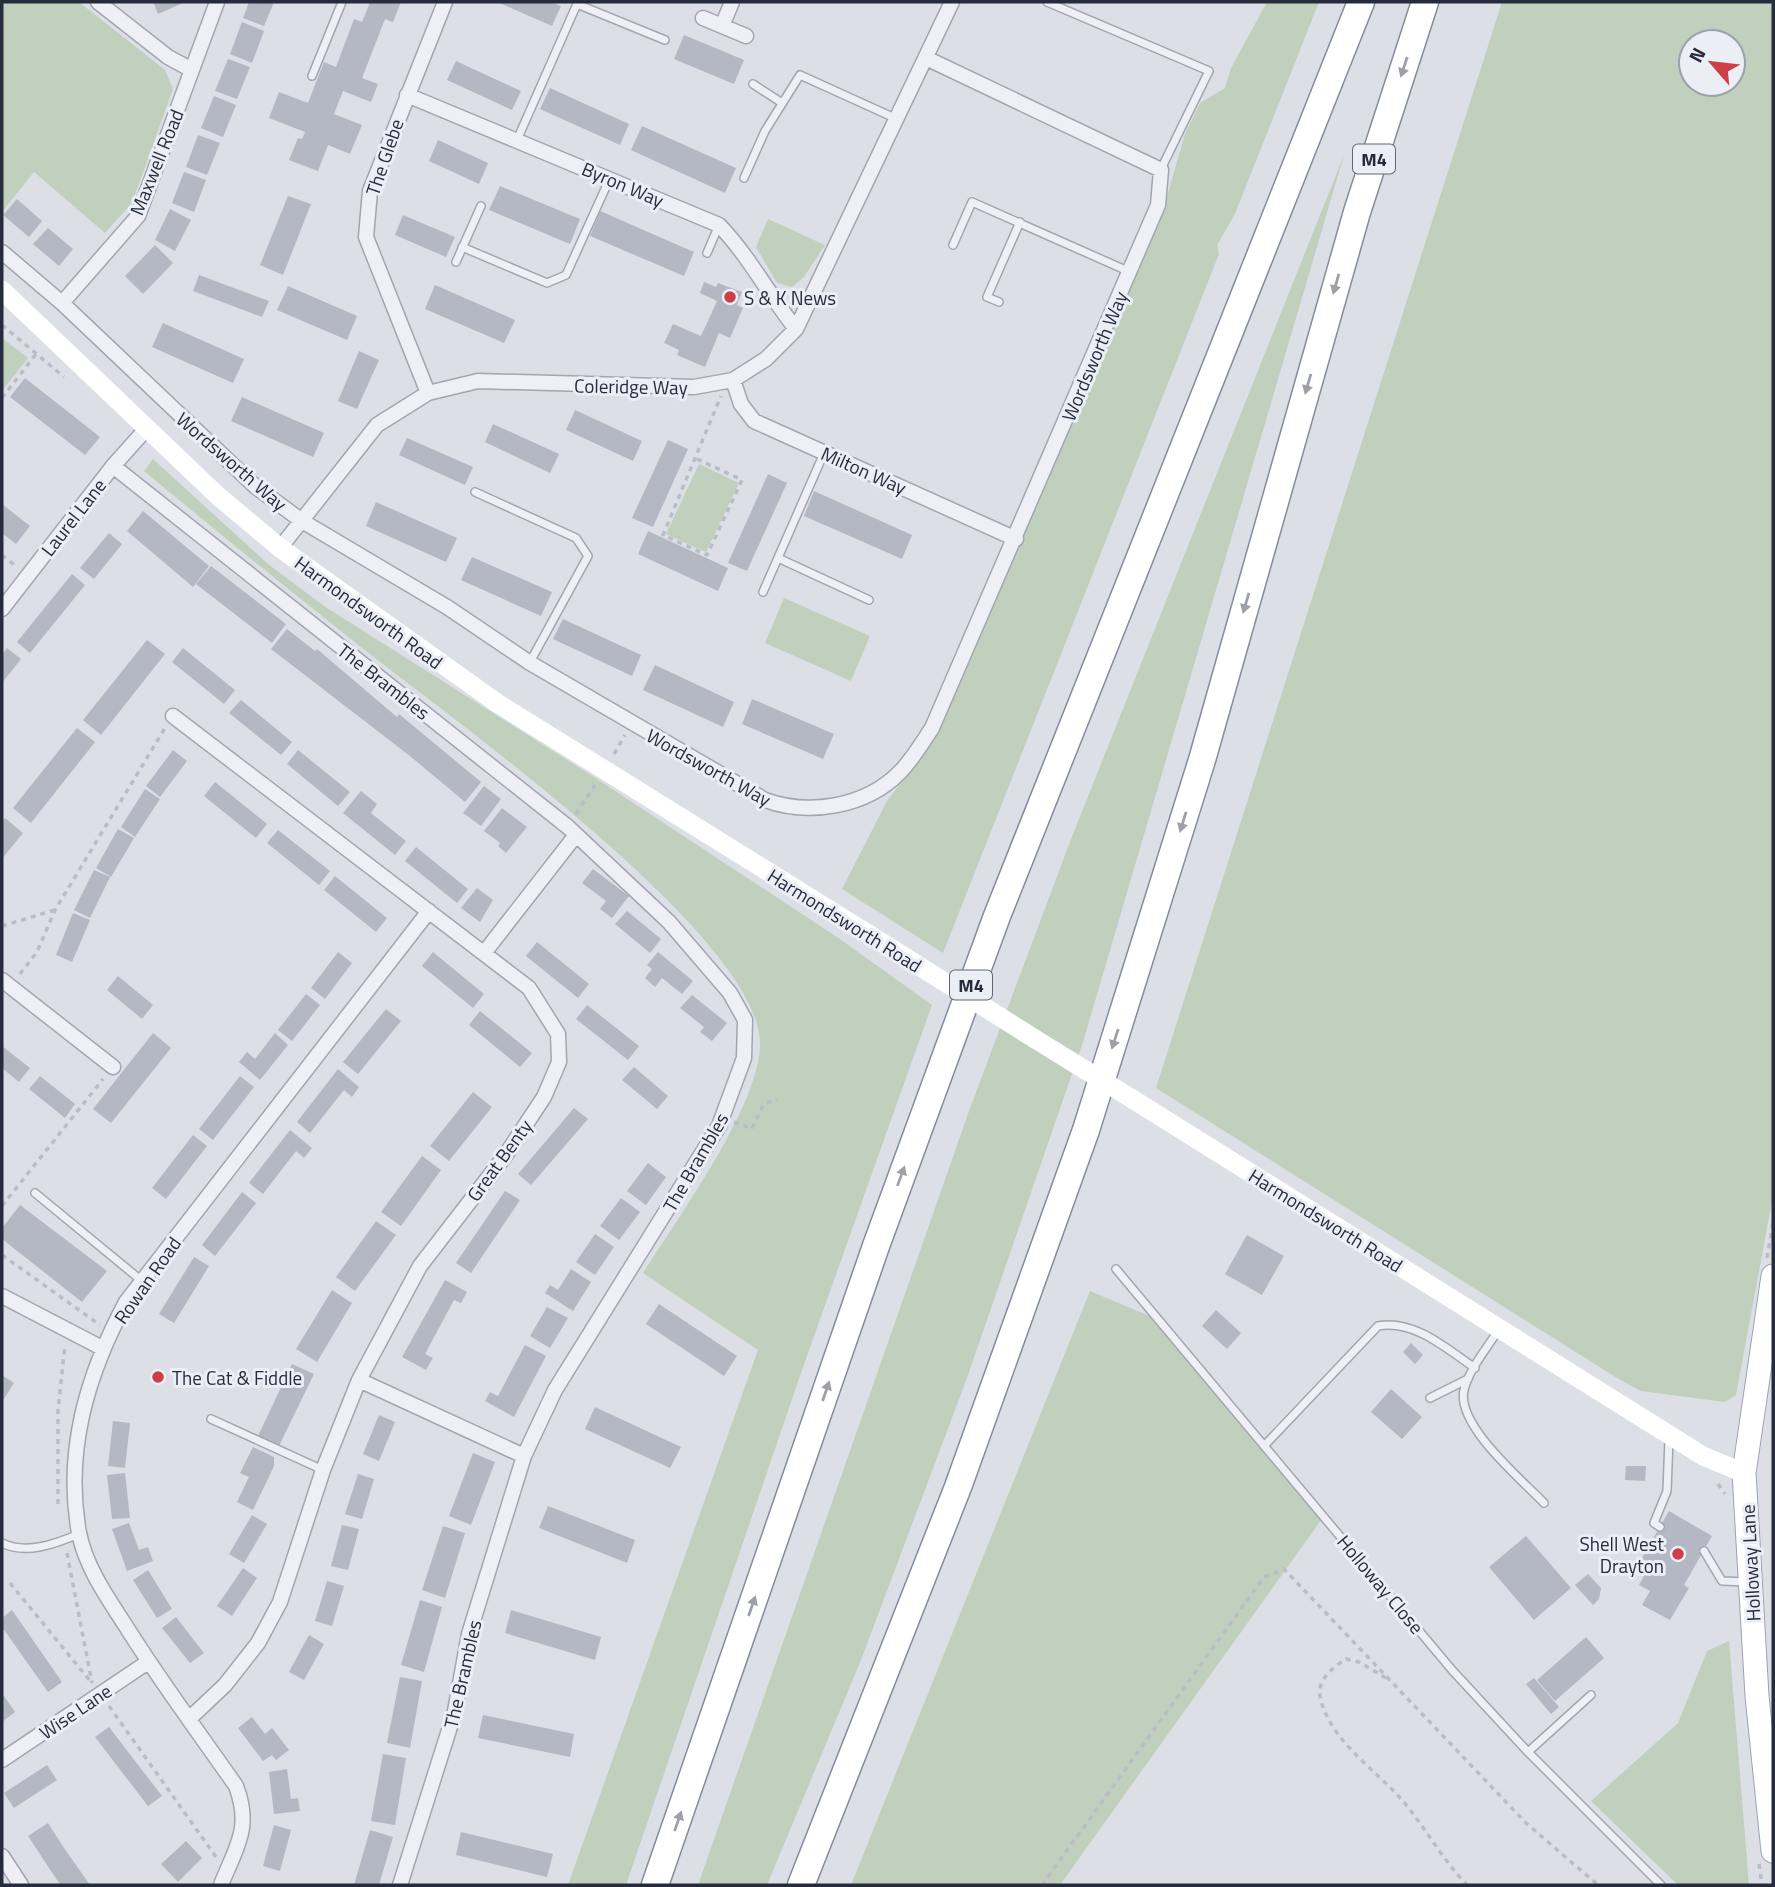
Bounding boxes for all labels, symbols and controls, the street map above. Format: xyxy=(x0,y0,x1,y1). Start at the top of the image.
north arrow xyxy=(1677,28,1747,98)
text: N xyxy=(1681,42,1712,67)
one-way arrow xyxy=(1398,56,1409,77)
street label: Maxwell Road xyxy=(122,105,190,219)
street label: The Glebe xyxy=(357,115,411,199)
road number: M4 xyxy=(1353,144,1395,174)
street label: Byron Way xyxy=(577,154,669,214)
one-way arrow xyxy=(1330,273,1341,295)
place label: S & K News xyxy=(744,283,836,312)
street label: Wordsworth Way xyxy=(1054,286,1134,426)
marker: S & K News xyxy=(722,289,738,305)
street label: Coleridge Way xyxy=(574,371,688,401)
one-way arrow xyxy=(1302,374,1312,395)
street label: Wordsworth Way xyxy=(170,405,294,517)
street label: Milton Way xyxy=(817,438,911,502)
street label: Laurel Lane xyxy=(33,472,113,562)
street label: Harmondsworth Road xyxy=(289,548,449,676)
one-way arrow xyxy=(1241,593,1251,614)
street label: The Brambles xyxy=(332,636,437,727)
street label: Wordsworth Way xyxy=(641,721,777,813)
one-way arrow xyxy=(1178,811,1188,832)
street label: Harmondsworth Road xyxy=(762,861,928,979)
road number: M4 xyxy=(950,970,992,1000)
one-way arrow xyxy=(1110,1028,1120,1049)
street label: The Brambles xyxy=(655,1107,735,1217)
street label: Great Benty xyxy=(459,1113,539,1207)
street label: Harmondsworth Road xyxy=(1243,1161,1409,1279)
one-way arrow xyxy=(896,1165,907,1186)
street label: Rowan Road xyxy=(106,1230,188,1330)
place label: The Cat & Fiddle xyxy=(172,1363,302,1392)
marker: The Cat & Fiddle xyxy=(150,1369,166,1385)
one-way arrow xyxy=(821,1380,832,1401)
street label: Holloway Lane xyxy=(1732,1504,1768,1622)
street label: Holloway Close xyxy=(1331,1528,1431,1640)
place label: Shell West Drayton xyxy=(1579,1529,1664,1580)
marker: Shell West Drayton xyxy=(1670,1546,1686,1562)
one-way arrow xyxy=(747,1595,758,1616)
street label: The Brambles xyxy=(435,1617,489,1731)
street label: Wise Lane xyxy=(33,1676,117,1746)
one-way arrow xyxy=(673,1810,684,1831)

